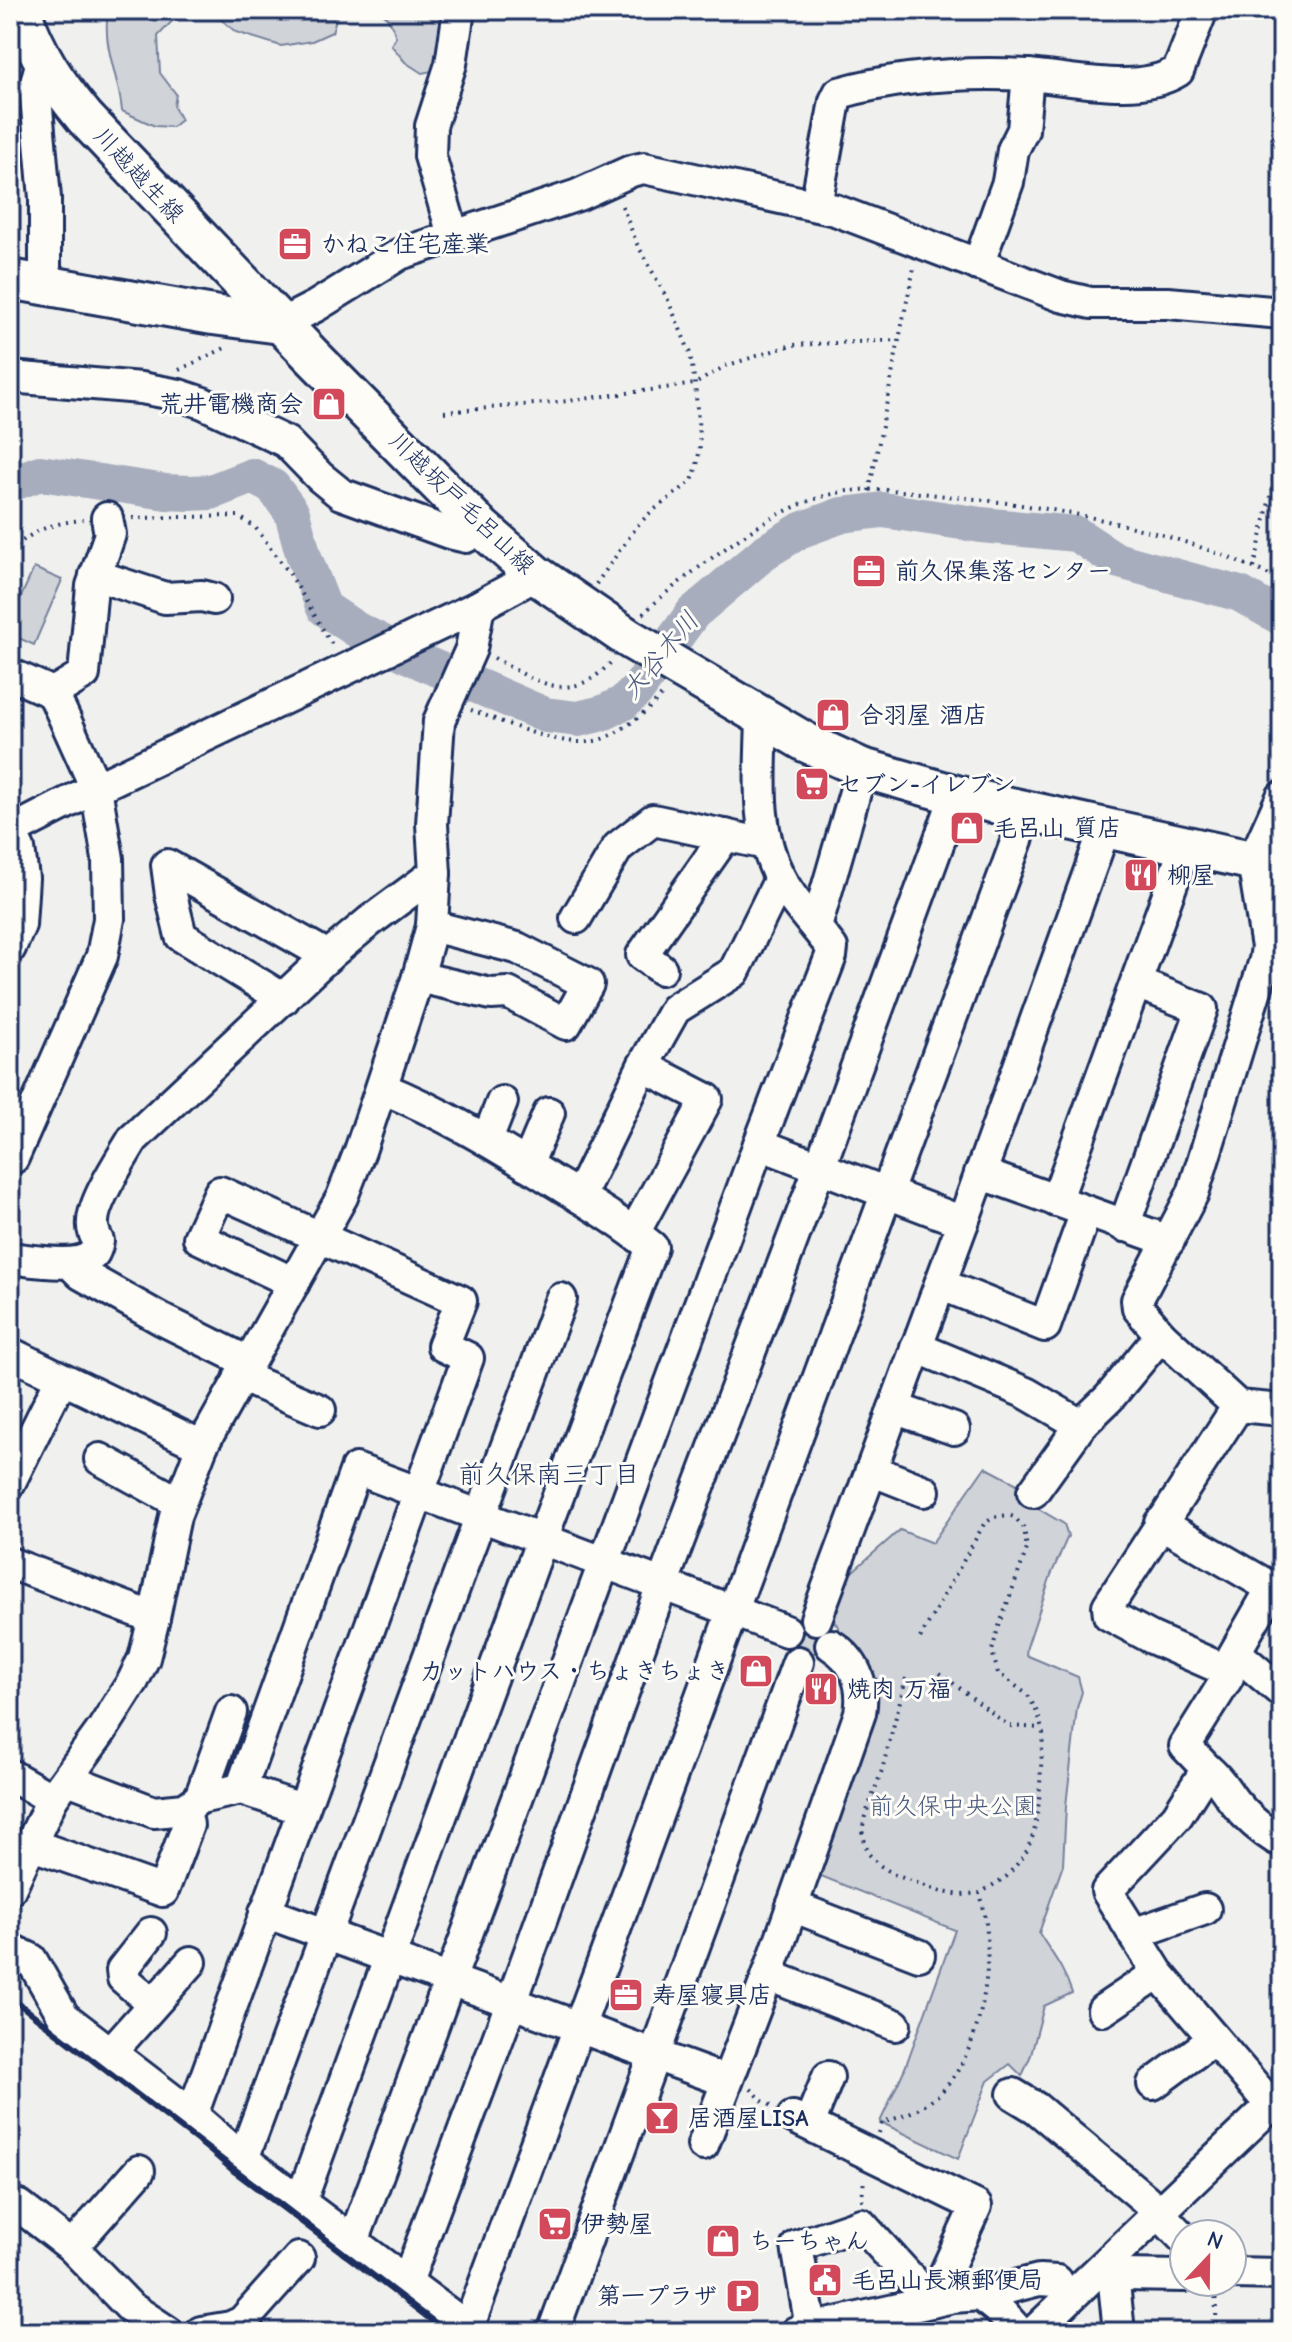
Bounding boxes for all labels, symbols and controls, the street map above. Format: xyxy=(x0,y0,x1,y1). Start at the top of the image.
street label: 川越越生線 xyxy=(88,122,190,228)
office icon: かねこ住宅産業 xyxy=(276,225,314,263)
place label: かねこ住宅産業 xyxy=(321,230,489,258)
shop icon: 荒井電機商会 xyxy=(310,385,348,423)
place label: 荒井電機商会 xyxy=(159,390,303,418)
street label: 川越坂戸毛呂山線 xyxy=(383,426,541,580)
office icon: 前久保集落センター xyxy=(850,552,888,590)
place label: 前久保集落センター xyxy=(895,557,1111,585)
water label: 大谷木川 xyxy=(616,606,706,705)
shop icon: 合羽屋 酒店 xyxy=(814,696,852,734)
place label: 合羽屋 酒店 xyxy=(859,701,988,729)
supermarket icon: セブン-イレブン xyxy=(793,765,831,803)
place label: セブン-イレブン xyxy=(838,770,1016,798)
shop icon: 毛呂山 質店 xyxy=(948,809,986,847)
place label: 毛呂山 質店 xyxy=(993,814,1122,842)
restaurant icon: 柳屋 xyxy=(1122,856,1160,894)
place label: 柳屋 xyxy=(1167,861,1215,889)
district label: 前久保南三丁目 xyxy=(458,1460,640,1490)
shop icon: カットハウス・ちょきちょき xyxy=(737,1652,775,1690)
place label: カットハウス・ちょきちょき xyxy=(419,1657,730,1685)
restaurant icon: 焼肉 万福 xyxy=(802,1670,840,1708)
place label: 焼肉 万福 xyxy=(847,1675,952,1703)
park label: 前久保中央公園 xyxy=(869,1792,1037,1820)
office icon: 寿屋寝具店 xyxy=(607,1976,645,2014)
place label: 寿屋寝具店 xyxy=(652,1981,772,2009)
bar icon: 居酒屋LISA xyxy=(643,2099,681,2137)
place label: 居酒屋LISA xyxy=(688,2104,809,2132)
supermarket icon: 伊勢屋 xyxy=(536,2205,574,2243)
place label: 伊勢屋 xyxy=(581,2210,653,2238)
north arrow xyxy=(1168,2218,1248,2298)
shop icon: ちーちゃん xyxy=(704,2222,742,2260)
text: N xyxy=(1204,2226,1227,2255)
place label: ちーちゃん xyxy=(749,2227,869,2255)
public building icon: 毛呂山長瀬郵便局 xyxy=(806,2261,844,2299)
place label: 毛呂山長瀬郵便局 xyxy=(851,2266,1043,2294)
parking icon: 第一プラザ xyxy=(724,2277,762,2315)
place label: 第一プラザ xyxy=(597,2282,717,2310)

